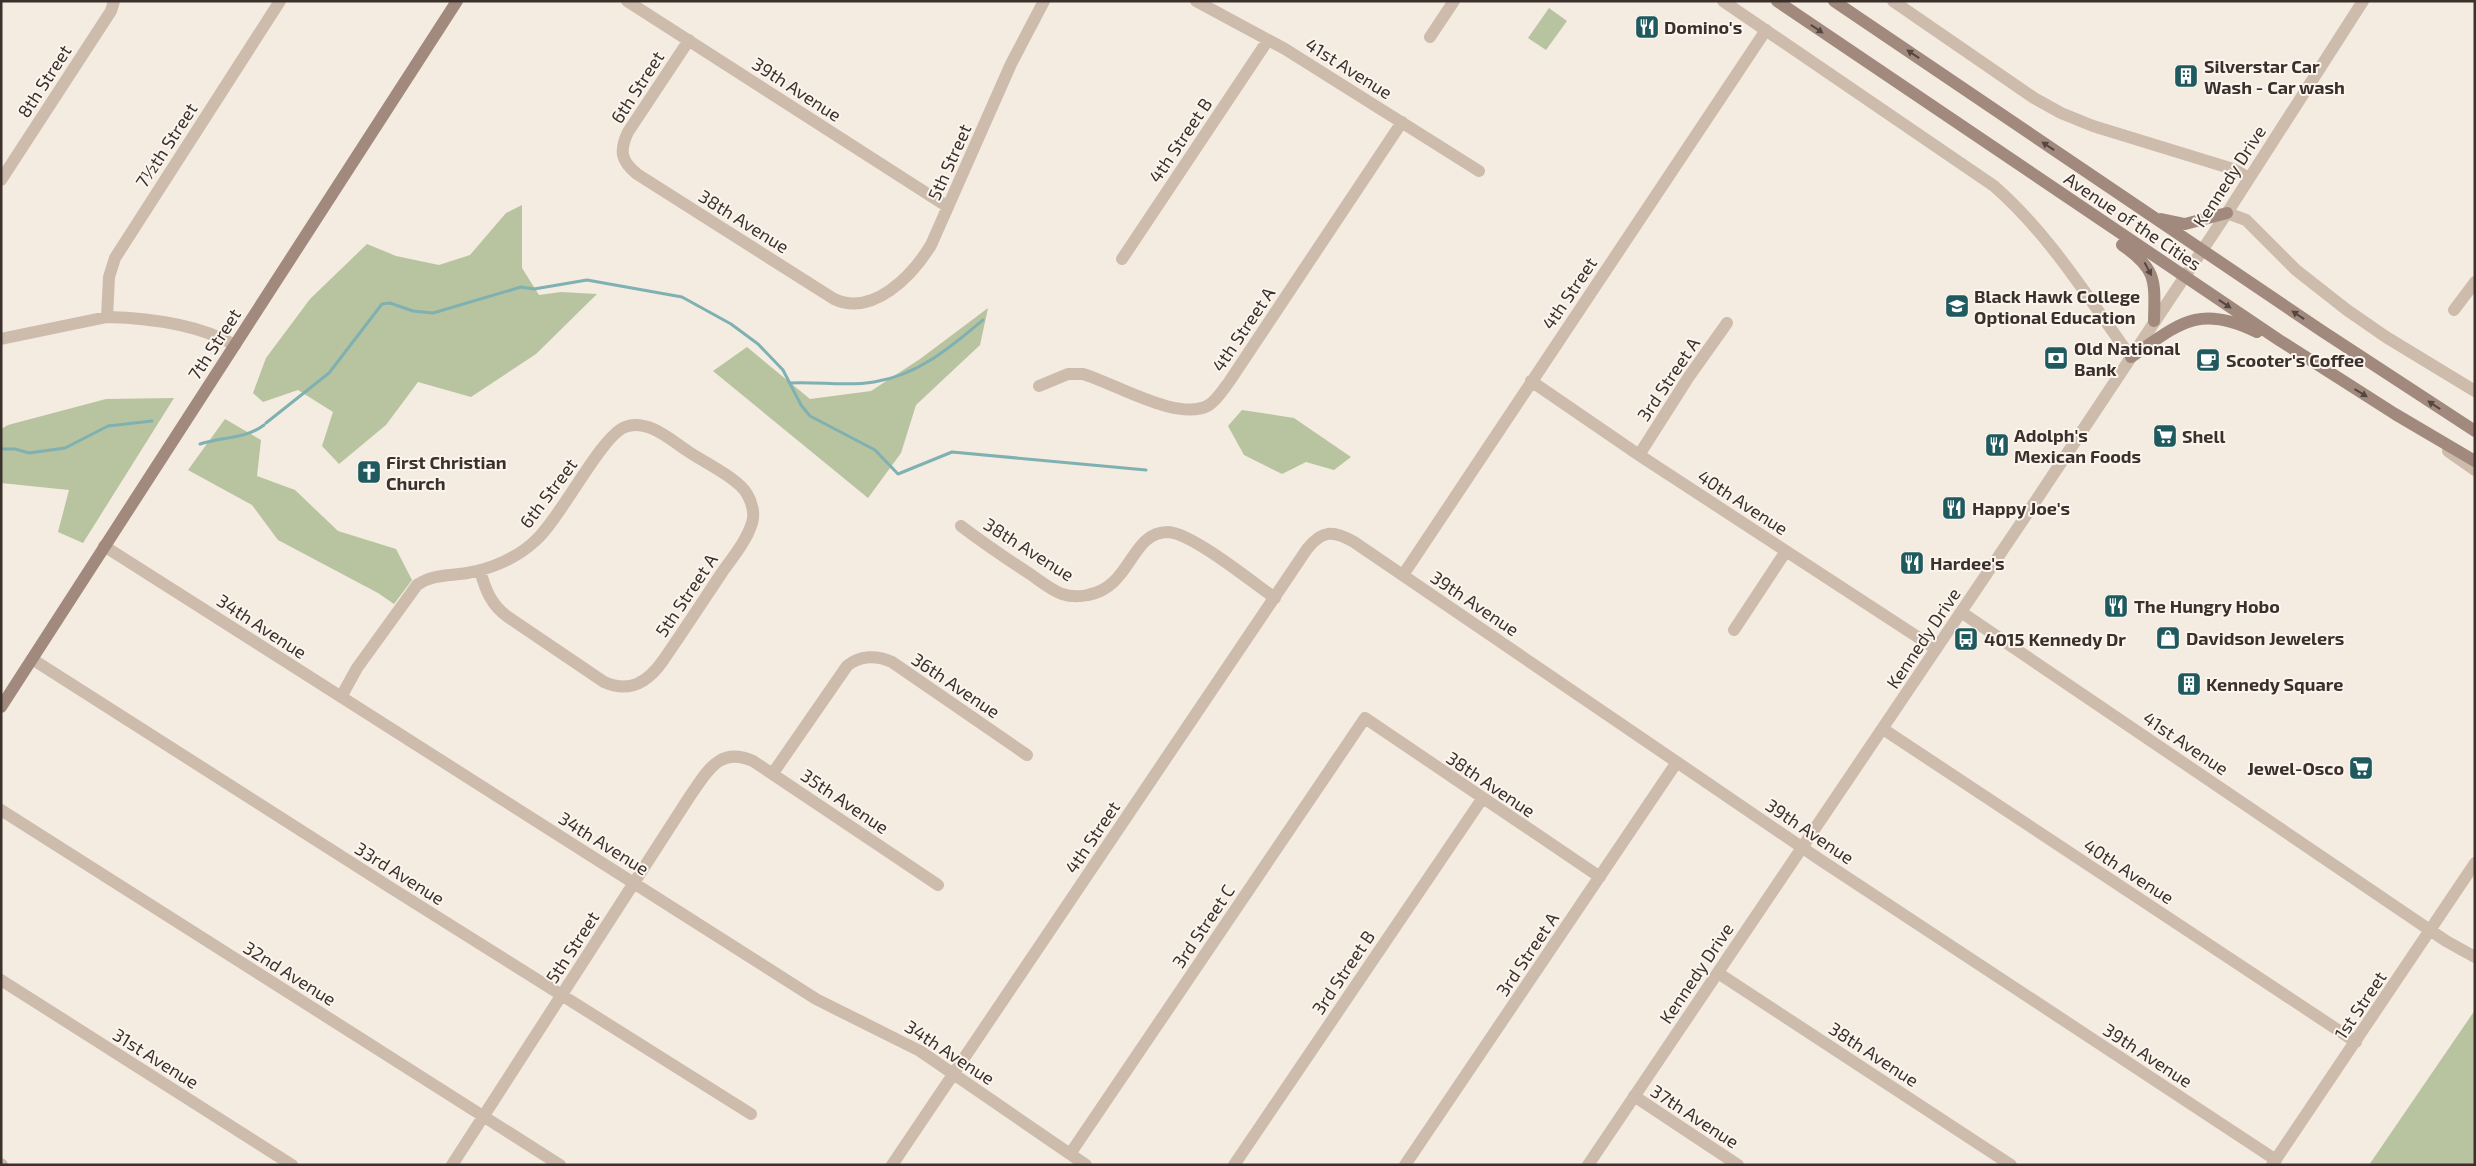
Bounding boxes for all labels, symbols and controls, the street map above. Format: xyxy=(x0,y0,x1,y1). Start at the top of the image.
restaurant icon: Domino's xyxy=(1634,14,1660,40)
place label: Domino's xyxy=(1664,16,1742,38)
one-way arrow xyxy=(1811,24,1824,33)
street label: 41st Avenue xyxy=(1302,33,1396,103)
street label: 8th Street xyxy=(12,40,76,121)
street label: 6th Street xyxy=(606,47,669,127)
one-way arrow xyxy=(1907,49,1920,59)
street label: 39th Avenue xyxy=(748,52,846,126)
place label: Silverstar Car Wash - Car wash xyxy=(2204,55,2345,98)
building icon: Silverstar Car Wash - Car wash xyxy=(2173,63,2199,89)
street label: 4th Street B xyxy=(1144,93,1216,187)
street label: 7½th Street xyxy=(130,98,202,191)
street label: 5th Street xyxy=(922,120,976,203)
street label: Kennedy Drive xyxy=(2188,121,2270,231)
one-way arrow xyxy=(2041,141,2055,150)
street label: Avenue of the Cities xyxy=(2060,167,2206,275)
street label: 38th Avenue xyxy=(695,185,793,257)
street label: 4th Street xyxy=(1537,253,1601,333)
one-way arrow xyxy=(2144,262,2152,276)
street label: 4th Street A xyxy=(1207,282,1280,375)
place label: Black Hawk College Optional Education xyxy=(1974,285,2140,328)
school or university icon: Black Hawk College Optional Education xyxy=(1944,293,1970,319)
one-way arrow xyxy=(2218,299,2232,309)
street label: 7th Street xyxy=(183,304,245,384)
one-way arrow xyxy=(2292,310,2305,320)
street label: 3rd Street A xyxy=(1632,332,1704,425)
place label: Old National Bank xyxy=(2074,337,2180,380)
bank icon: Old National Bank xyxy=(2043,345,2069,371)
cafe icon: Scooter's Coffee xyxy=(2195,347,2221,373)
place label: Scooter's Coffee xyxy=(2226,349,2364,371)
one-way arrow xyxy=(2354,388,2367,397)
one-way arrow xyxy=(2427,400,2440,410)
supermarket icon: Shell xyxy=(2152,423,2178,449)
place label: Adolph's Mexican Foods xyxy=(2014,424,2141,467)
place label: Shell xyxy=(2182,425,2225,447)
restaurant icon: Adolph's Mexican Foods xyxy=(1984,432,2010,458)
place label: First Christian Church xyxy=(386,451,507,494)
street label: 6th Street xyxy=(515,454,581,532)
church icon: First Christian Church xyxy=(356,459,382,485)
street label: 40th Avenue xyxy=(1694,465,1792,539)
restaurant icon: Happy Joe's xyxy=(1941,495,1967,521)
place label: Happy Joe's xyxy=(1972,497,2070,519)
street label: 38th Avenue xyxy=(980,513,1078,585)
street label: 5th Street A xyxy=(650,548,722,641)
restaurant icon: Hardee's xyxy=(1899,550,1925,576)
place label: Hardee's xyxy=(1930,552,2005,574)
street label: 39th Avenue xyxy=(1427,565,1523,641)
street label: Kennedy Drive xyxy=(1881,583,1965,693)
street label: 34th Avenue xyxy=(213,589,311,663)
restaurant icon: The Hungry Hobo xyxy=(2103,593,2129,619)
place label: The Hungry Hobo xyxy=(2134,595,2280,617)
shop icon: Davidson Jewelers xyxy=(2155,625,2181,651)
bus stop icon: 4015 Kennedy Dr xyxy=(1953,626,1979,652)
place label: Davidson Jewelers xyxy=(2186,627,2344,649)
place label: 4015 Kennedy Dr xyxy=(1984,628,2126,650)
street label: 36th Avenue xyxy=(908,647,1004,723)
building icon: Kennedy Square xyxy=(2176,671,2202,697)
place label: Kennedy Square xyxy=(2206,673,2343,695)
street label: 41st Avenue xyxy=(2139,706,2233,780)
street label: 38th Avenue xyxy=(1443,746,1539,822)
supermarket icon: Jewel-Osco xyxy=(2348,755,2374,781)
place label: Jewel-Osco xyxy=(2247,757,2344,779)
street label: 35th Avenue xyxy=(797,764,893,838)
street label: 39th Avenue xyxy=(1762,793,1858,869)
street label: 4th Street xyxy=(1060,797,1124,877)
street label: 34th Avenue xyxy=(555,807,653,879)
street label: 40th Avenue xyxy=(2080,834,2178,908)
street label: 33rd Avenue xyxy=(351,837,449,909)
street label: 3rd Street C xyxy=(1167,880,1239,972)
street label: 5th Street xyxy=(541,907,603,987)
street label: 3rd Street A xyxy=(1491,907,1563,1000)
street label: Kennedy Drive xyxy=(1654,918,1738,1028)
street label: 3rd Street B xyxy=(1307,926,1379,1018)
street label: 32nd Avenue xyxy=(240,936,340,1010)
street label: 1st Street xyxy=(2329,967,2391,1043)
street label: 34th Avenue xyxy=(901,1015,999,1089)
street label: 38th Avenue xyxy=(1825,1017,1923,1091)
street label: 39th Avenue xyxy=(2099,1018,2197,1092)
street label: 31st Avenue xyxy=(109,1023,203,1093)
street label: 37th Avenue xyxy=(1647,1079,1743,1153)

